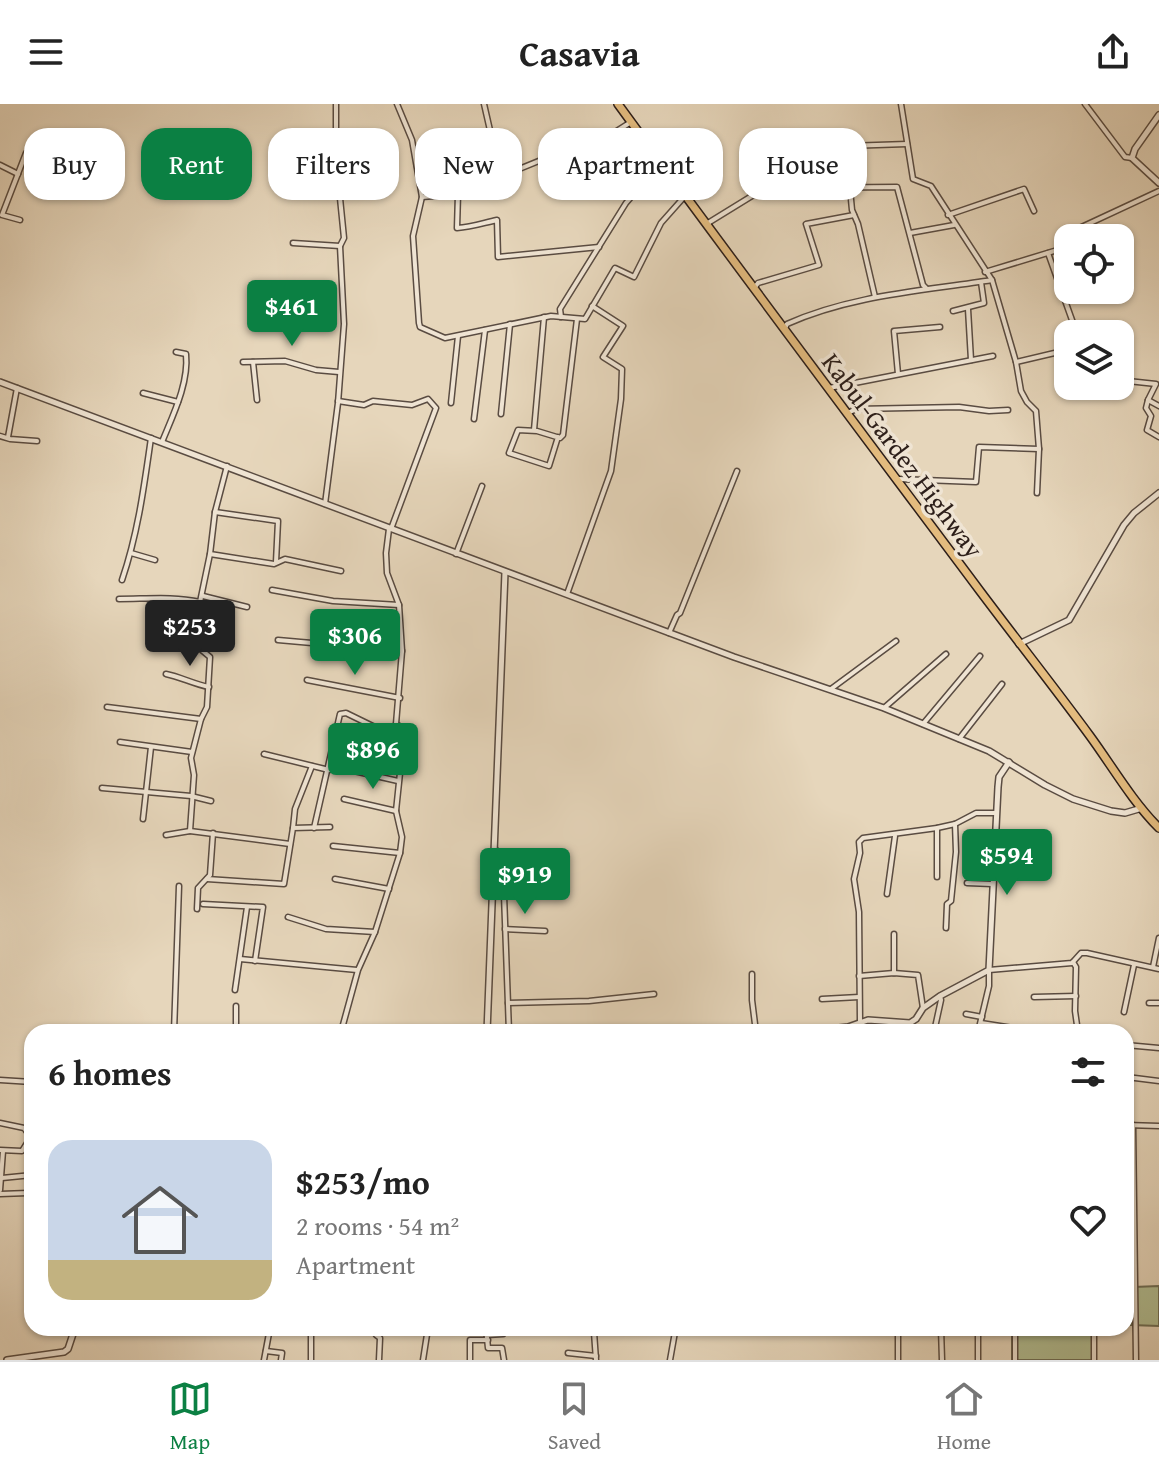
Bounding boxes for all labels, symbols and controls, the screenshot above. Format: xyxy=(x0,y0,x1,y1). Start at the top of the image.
text: Casavia xyxy=(519,26,640,79)
icon: menu xyxy=(24,30,68,74)
icon: share xyxy=(1091,30,1135,74)
chip: Buy xyxy=(24,128,125,200)
chip: Rent xyxy=(141,128,252,200)
chip: Filters xyxy=(268,128,399,200)
chip: New xyxy=(415,128,522,200)
chip: Apartment xyxy=(538,128,723,200)
chip: House xyxy=(739,128,867,200)
map controls xyxy=(1054,224,1134,400)
button: locate xyxy=(1054,224,1134,304)
pin: $461 xyxy=(245,280,339,348)
text: $461 xyxy=(265,286,319,325)
button: layers xyxy=(1054,320,1134,400)
street label: Kabul-Gardez Highway xyxy=(813,344,993,566)
pin: $253 xyxy=(143,600,237,668)
text: $253 xyxy=(163,606,217,645)
pin: $306 xyxy=(308,609,402,677)
text: $306 xyxy=(328,615,382,654)
pin: $896 xyxy=(326,723,420,791)
text: $896 xyxy=(346,729,400,768)
pin: $594 xyxy=(960,829,1054,897)
text: $594 xyxy=(980,835,1034,874)
pin: $919 xyxy=(478,848,572,916)
text: $919 xyxy=(498,854,552,893)
text: 6 homes xyxy=(48,1048,172,1097)
icon: filters xyxy=(1066,1050,1110,1094)
text: $253/mo xyxy=(296,1157,430,1206)
icon: home xyxy=(112,1172,208,1268)
icon: heart xyxy=(1066,1198,1110,1242)
text: 2 rooms · 54 m² xyxy=(296,1206,459,1245)
text: Apartment xyxy=(296,1245,415,1284)
tab: Map xyxy=(168,1377,212,1457)
tab: Saved xyxy=(548,1377,601,1457)
tab: Home xyxy=(937,1377,991,1457)

